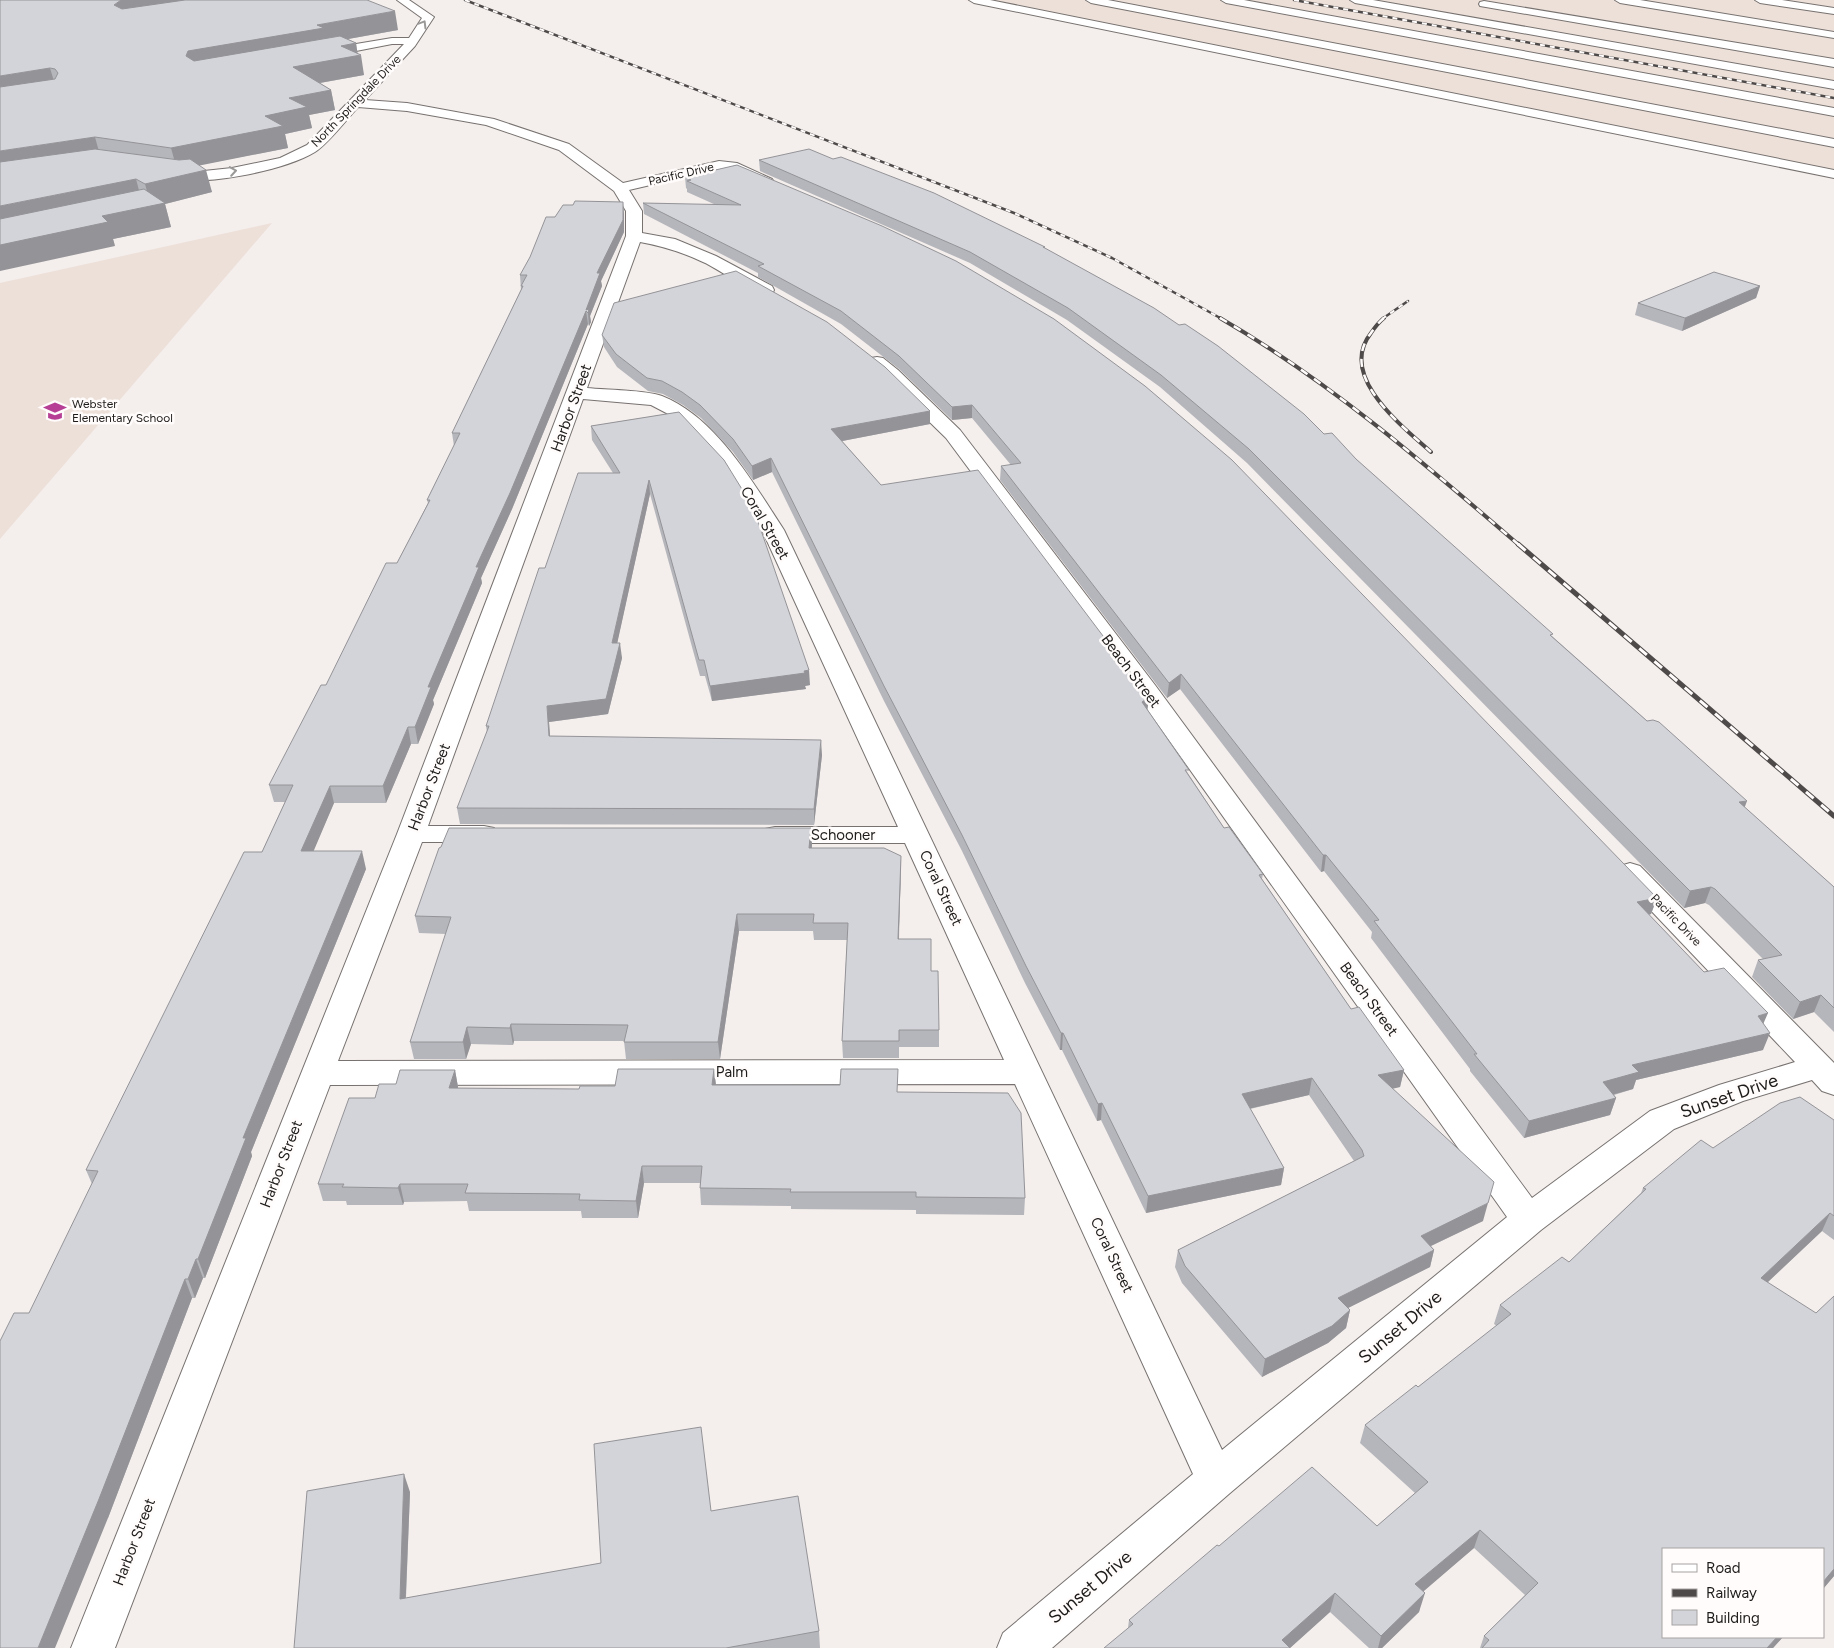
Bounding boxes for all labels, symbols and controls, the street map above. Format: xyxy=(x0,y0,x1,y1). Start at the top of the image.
one-way arrow xyxy=(417,20,427,29)
street label: North Springdale Drive xyxy=(308,52,404,150)
street label: Pacific Drive xyxy=(647,160,715,188)
one-way arrow xyxy=(230,166,238,177)
street label: Harbor Street xyxy=(547,361,595,454)
place label: Webster Elementary School xyxy=(72,397,173,425)
school or university icon: Webster Elementary School xyxy=(42,398,68,424)
street label: Coral Street xyxy=(737,483,793,563)
street label: Beach Street xyxy=(1098,631,1165,711)
street label: Harbor Street xyxy=(404,740,454,833)
street label: Schooner xyxy=(811,826,875,844)
street label: Coral Street xyxy=(916,847,966,929)
street label: Pacific Drive xyxy=(1648,891,1704,949)
street label: Beach Street xyxy=(1336,958,1402,1040)
street label: Palm xyxy=(716,1063,748,1081)
street label: Sunset Drive xyxy=(1677,1069,1781,1123)
street label: Harbor Street xyxy=(256,1117,306,1210)
street label: Coral Street xyxy=(1087,1214,1137,1296)
street label: Sunset Drive xyxy=(1354,1286,1446,1368)
street label: Harbor Street xyxy=(109,1495,159,1588)
street label: Sunset Drive xyxy=(1044,1546,1136,1628)
legend xyxy=(1662,1548,1824,1638)
text: Road xyxy=(1706,1559,1741,1577)
text: Railway xyxy=(1706,1584,1757,1602)
text: Building xyxy=(1706,1609,1760,1627)

